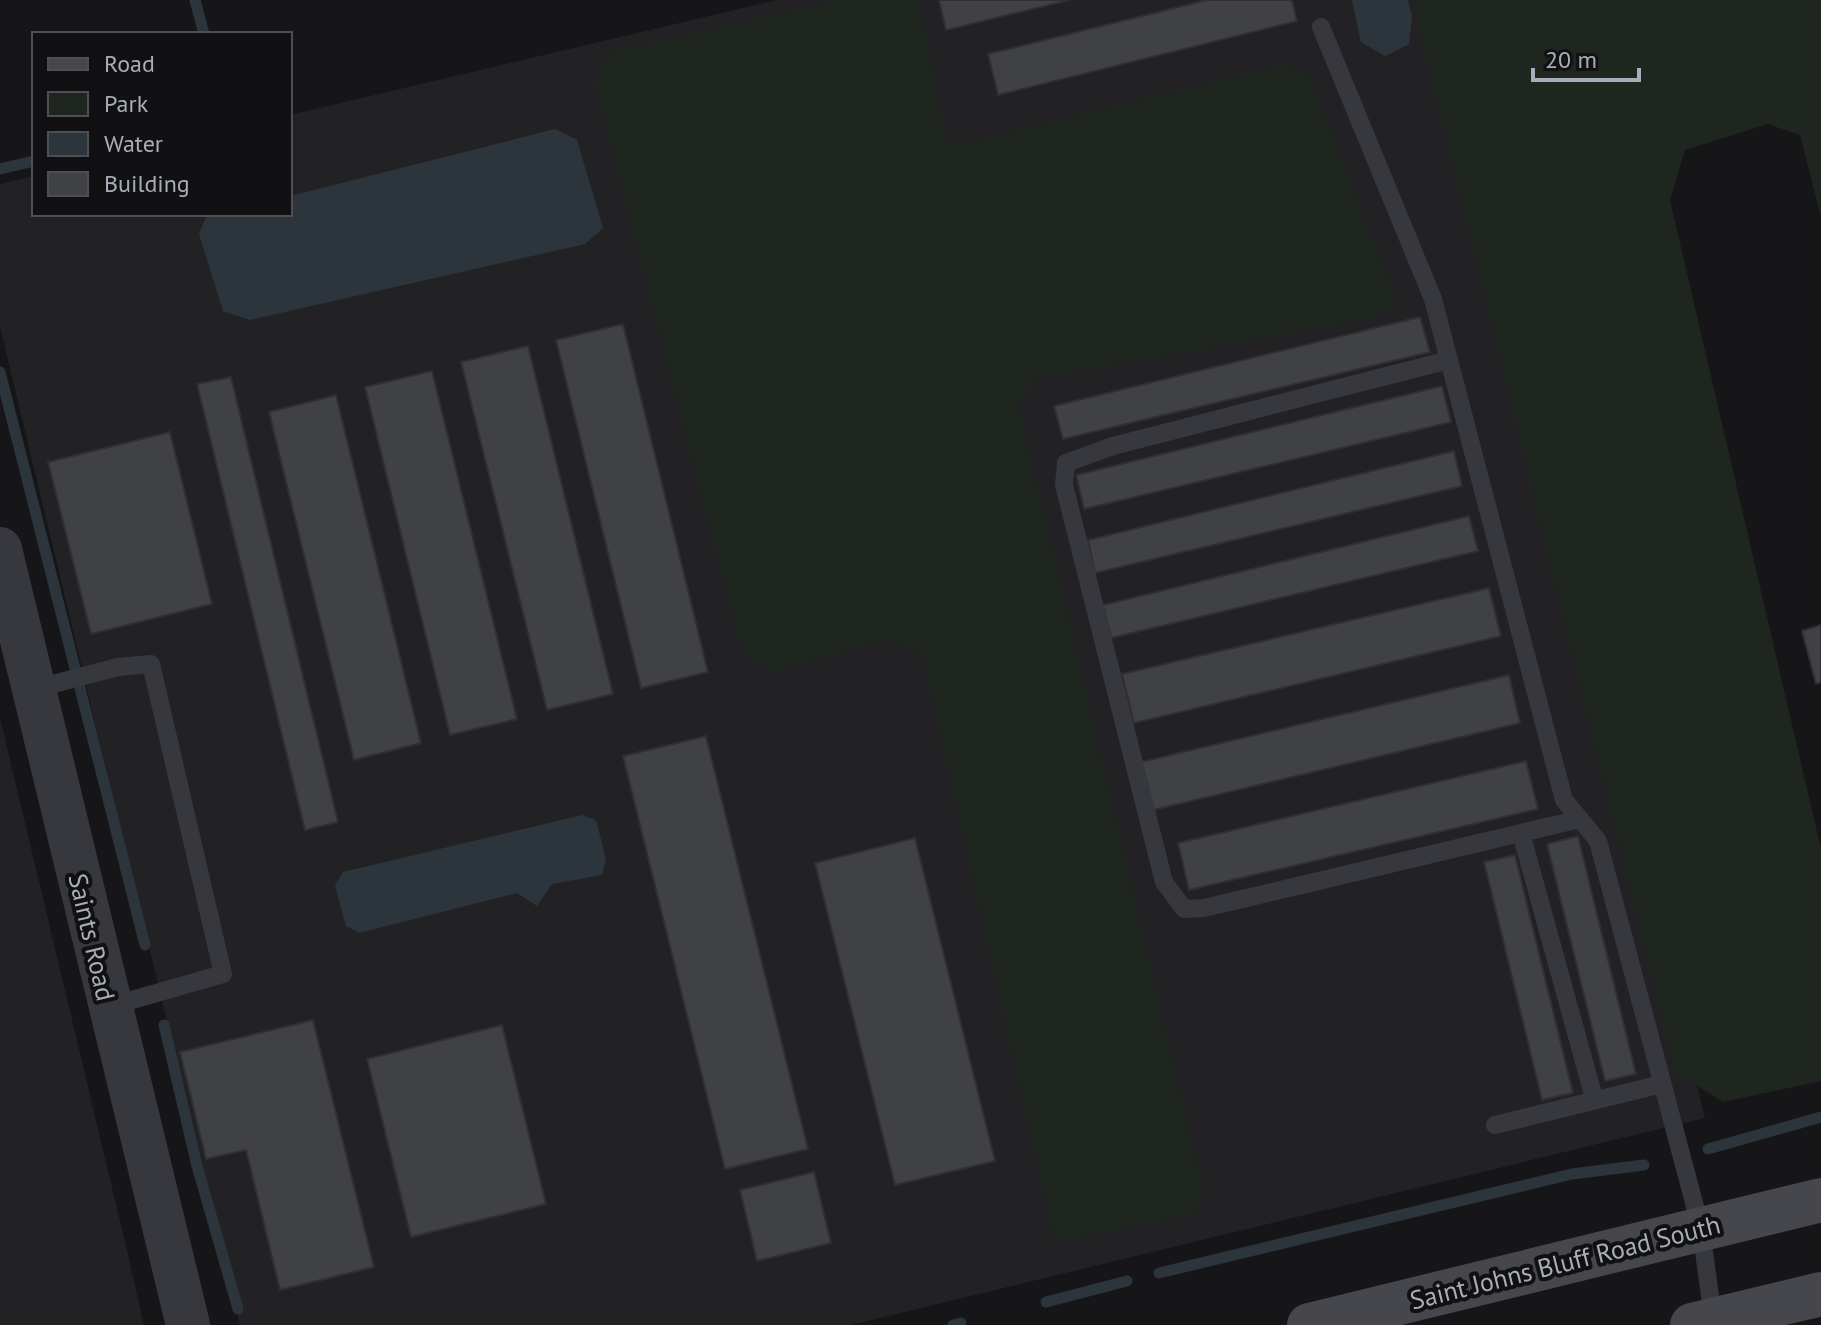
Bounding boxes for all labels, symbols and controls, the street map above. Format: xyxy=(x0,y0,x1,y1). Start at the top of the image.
legend xyxy=(32,32,292,216)
scale bar xyxy=(1533,32,1639,82)
text: 20 m xyxy=(1545,44,1597,75)
text: Road xyxy=(104,48,155,79)
text: Park xyxy=(104,88,149,119)
text: Water xyxy=(104,128,163,159)
text: Building xyxy=(104,168,190,199)
street label: Saints Road xyxy=(61,870,123,1004)
street label: Saint Johns Bluff Road South xyxy=(1406,1207,1724,1317)

